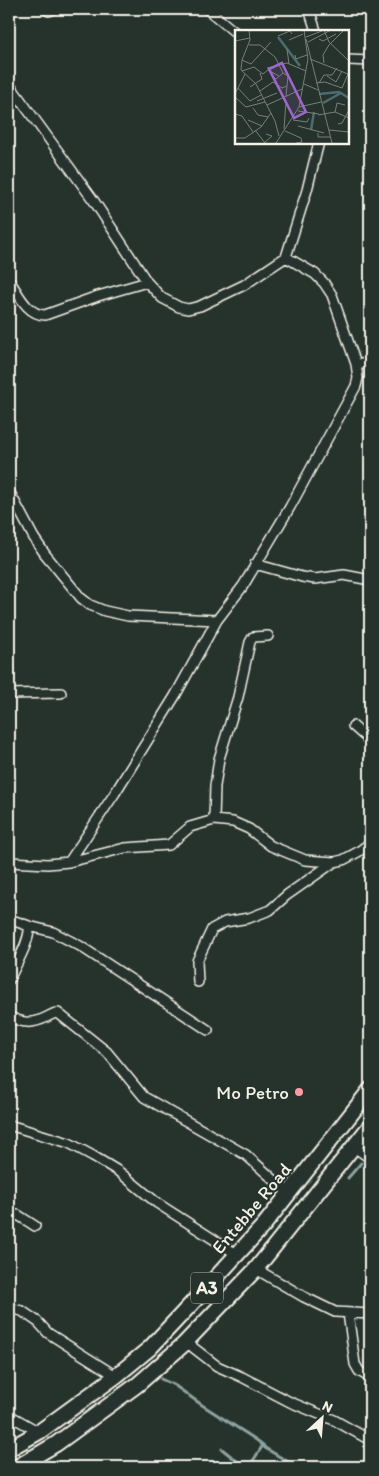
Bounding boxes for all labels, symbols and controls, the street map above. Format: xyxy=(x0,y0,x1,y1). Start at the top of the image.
inset map xyxy=(235,30,349,144)
place label: Mo Petro xyxy=(216,1081,289,1104)
marker: Mo Petro xyxy=(293,1086,305,1098)
street label: Entebbe Road xyxy=(207,1158,296,1258)
road number: A3 xyxy=(191,1273,223,1304)
north arrow xyxy=(296,1394,346,1444)
text: N xyxy=(320,1397,335,1416)

